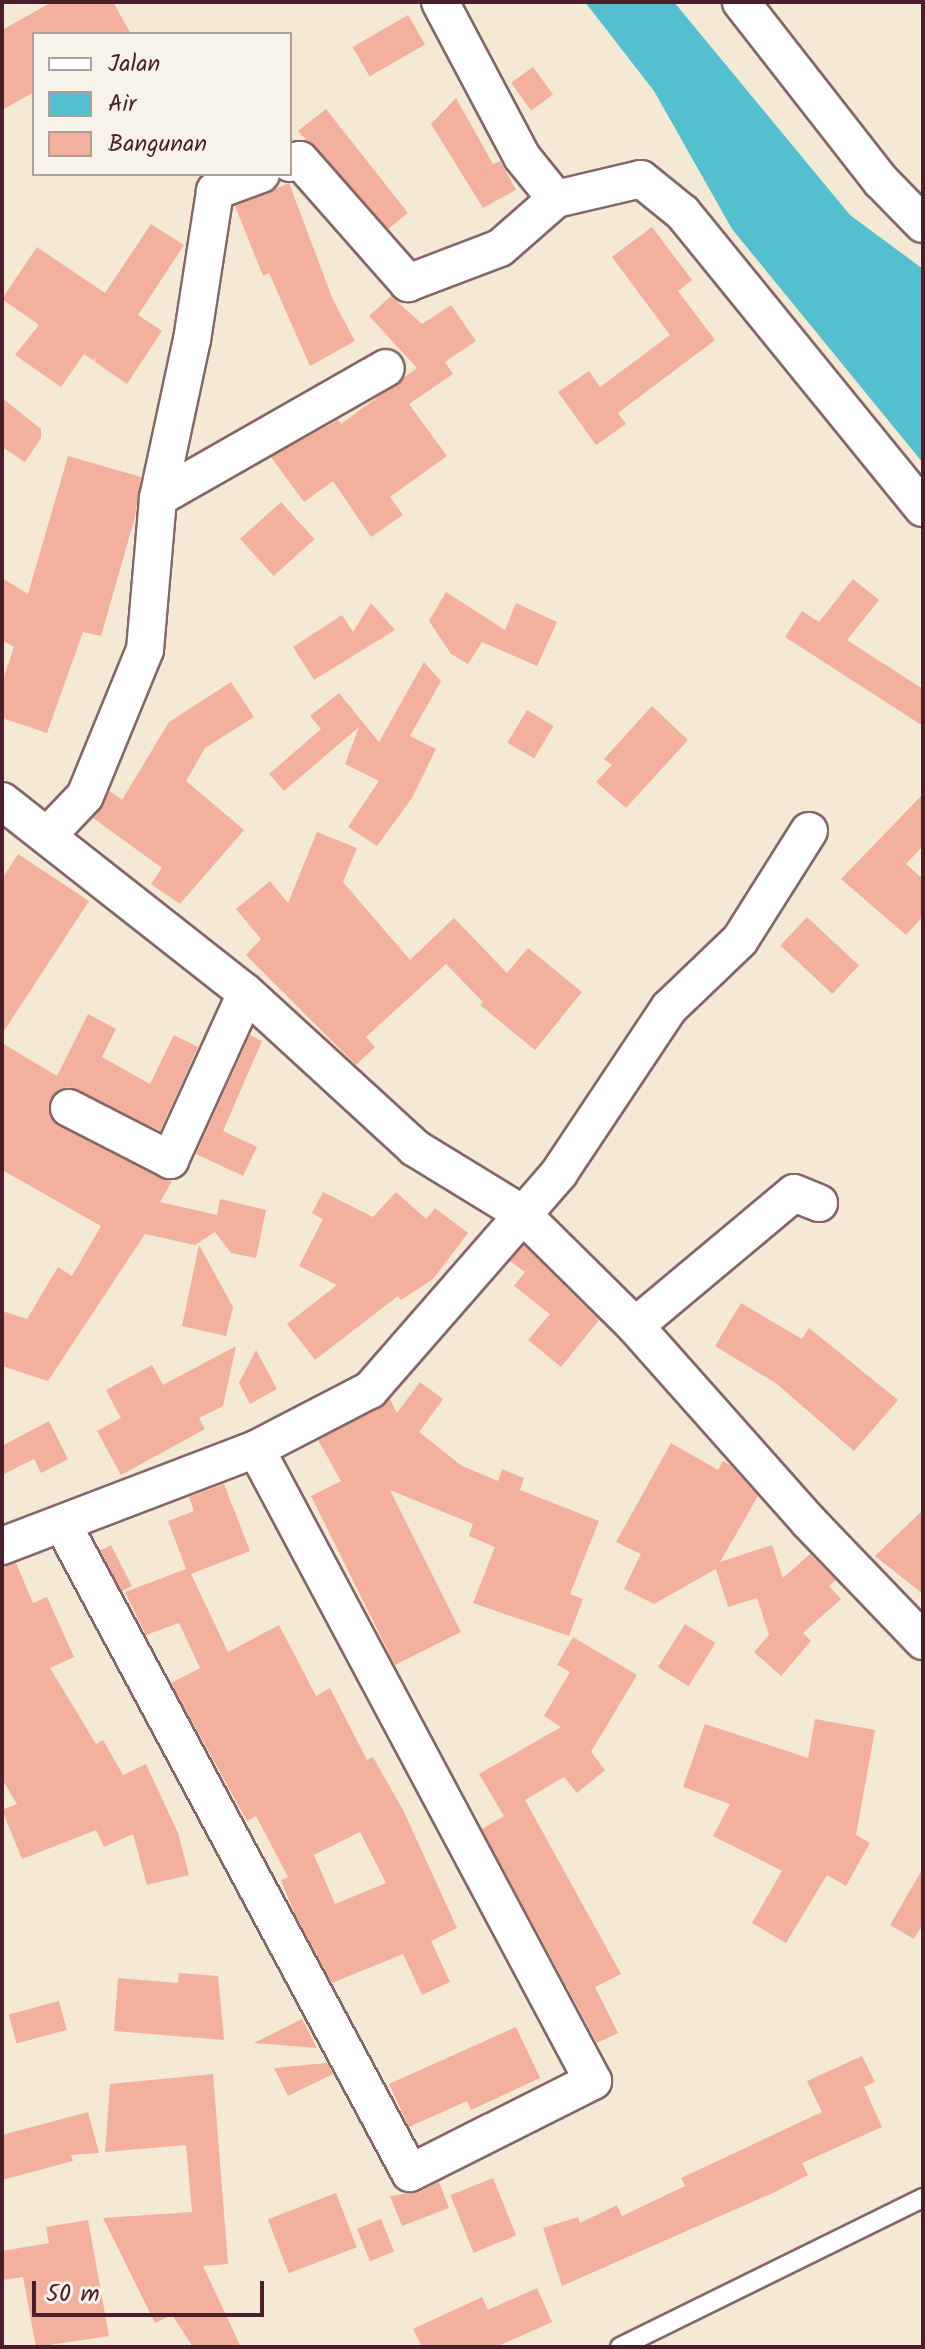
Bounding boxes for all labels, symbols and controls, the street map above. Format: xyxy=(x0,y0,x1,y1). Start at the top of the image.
legend xyxy=(32,32,292,176)
text: Jalan xyxy=(108,45,160,84)
text: Air xyxy=(108,85,136,124)
text: Bangunan xyxy=(108,125,207,164)
scale bar xyxy=(36,2265,268,2315)
text: 50 m xyxy=(46,2275,100,2314)

